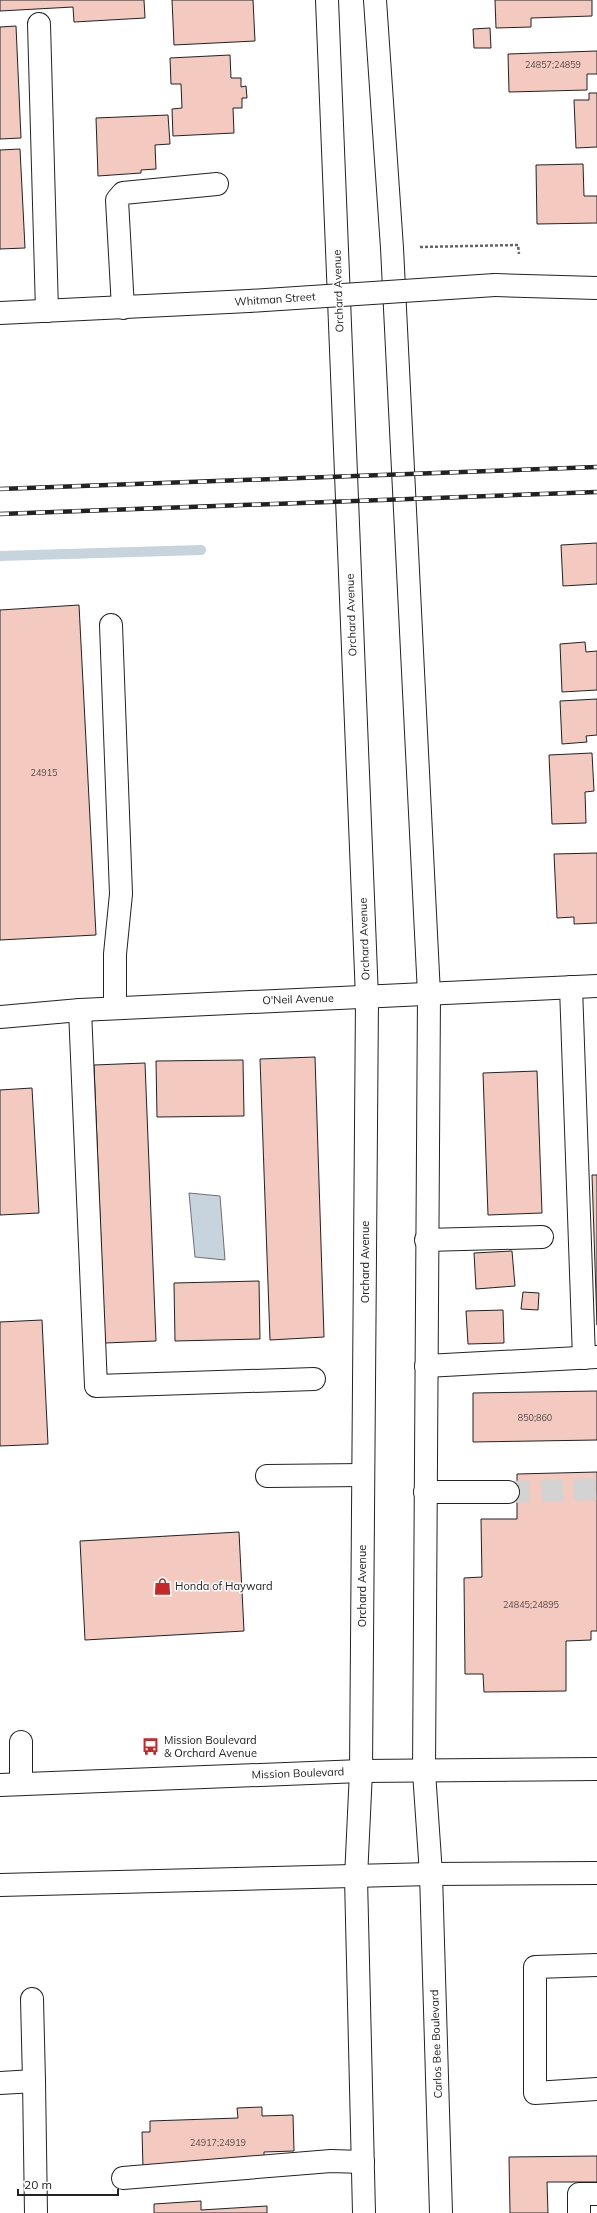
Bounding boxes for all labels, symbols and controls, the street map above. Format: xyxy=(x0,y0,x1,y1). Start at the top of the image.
house number: 24857;24859 xyxy=(525,59,581,70)
street label: Orchard Avenue xyxy=(330,249,346,333)
street label: Whitman Street xyxy=(234,289,316,309)
street label: Orchard Avenue xyxy=(343,573,359,657)
house number: 24915 xyxy=(30,767,58,778)
street label: Orchard Avenue xyxy=(356,897,372,981)
street label: O'Neil Avenue xyxy=(262,991,334,1007)
street label: Orchard Avenue xyxy=(358,1221,372,1303)
house number: 850;860 xyxy=(518,1412,552,1423)
street label: Orchard Avenue xyxy=(355,1545,369,1627)
shop icon: Honda of Hayward xyxy=(152,1576,172,1596)
place label: Honda of Hayward xyxy=(175,1579,273,1593)
house number: 24845;24895 xyxy=(503,1599,560,1610)
place label: Mission Boulevard & Orchard Avenue xyxy=(164,1733,257,1760)
bus stop icon: Mission Boulevard & Orchard Avenue xyxy=(141,1736,161,1756)
street label: Mission Boulevard xyxy=(251,1764,345,1782)
street label: Carlos Bee Boulevard xyxy=(427,1989,445,2099)
house number: 24917;24919 xyxy=(190,2137,246,2148)
scale bar xyxy=(18,2171,118,2197)
text: 20 m xyxy=(24,2177,52,2192)

